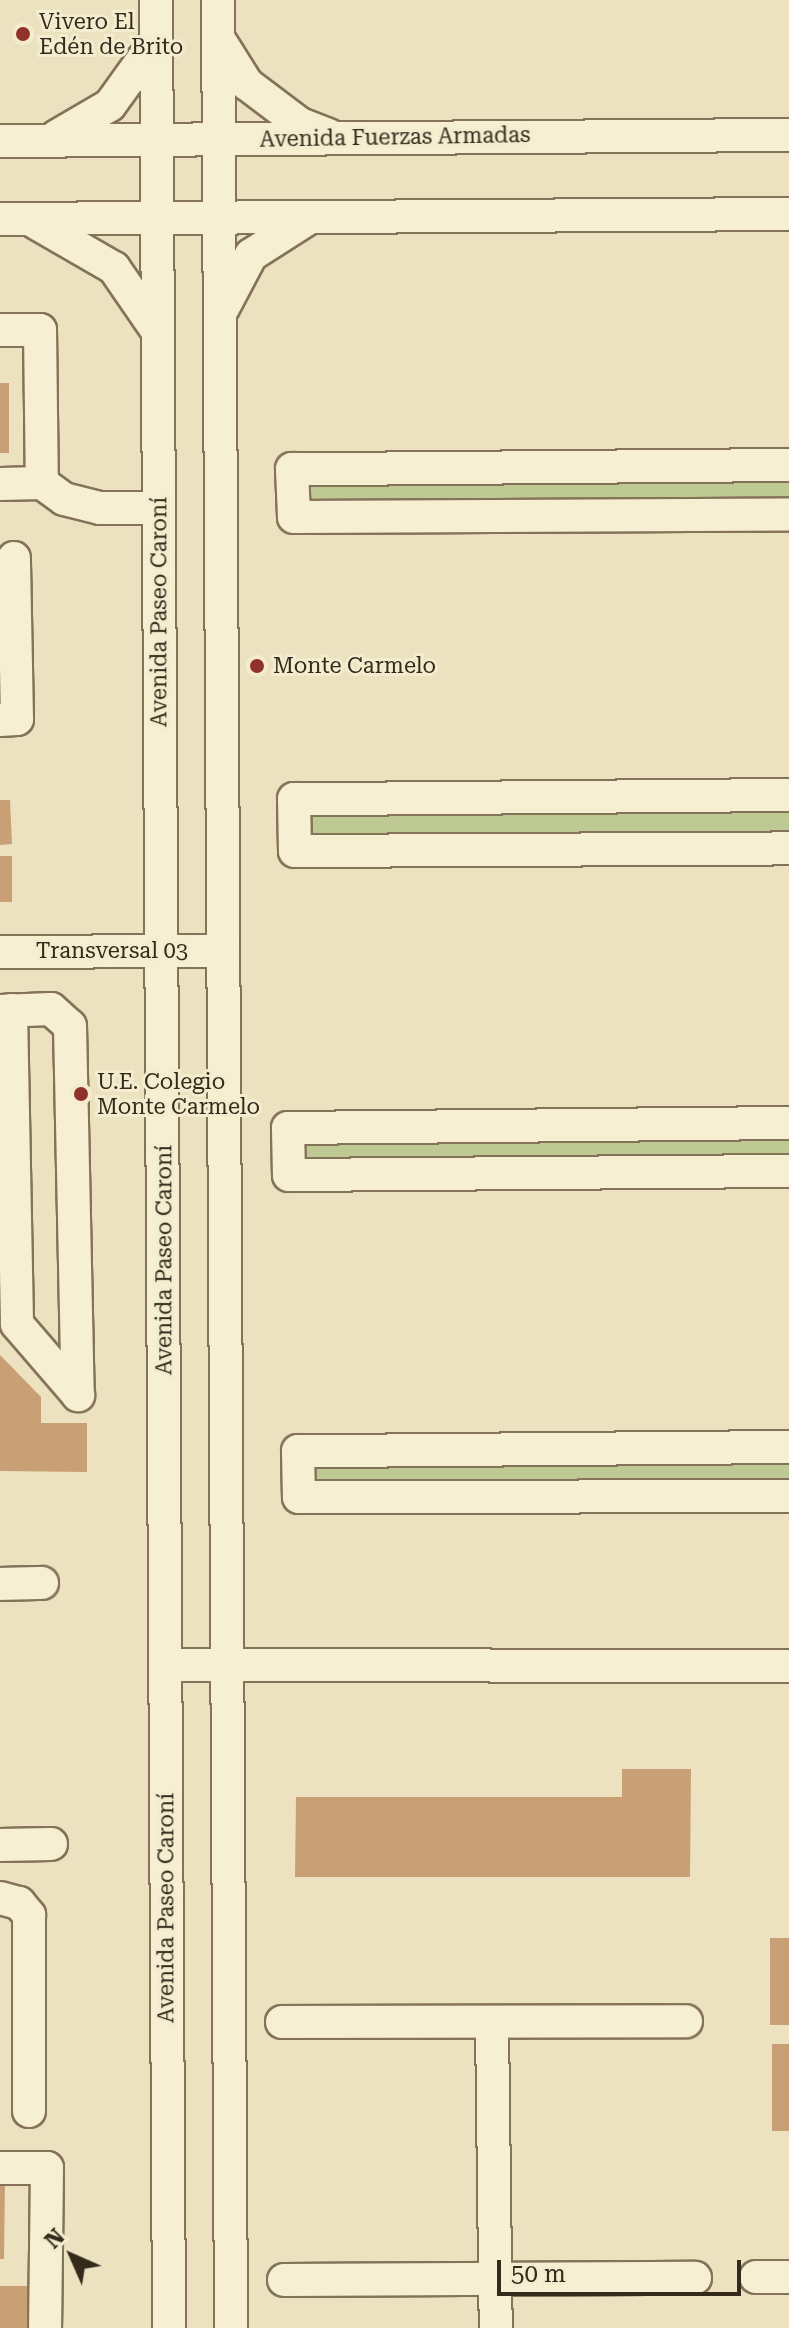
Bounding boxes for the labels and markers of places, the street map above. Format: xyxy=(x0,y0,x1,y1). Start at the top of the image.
place label: Vivero El Edén de Brito xyxy=(39,8,183,60)
marker: Vivero El Edén de Brito xyxy=(14,25,32,43)
place label: Monte Carmelo xyxy=(273,653,436,679)
marker: Monte Carmelo xyxy=(248,657,266,675)
place label: U.E. Colegio Monte Carmelo xyxy=(97,1068,260,1120)
marker: U.E. Colegio Monte Carmelo xyxy=(72,1085,90,1103)

